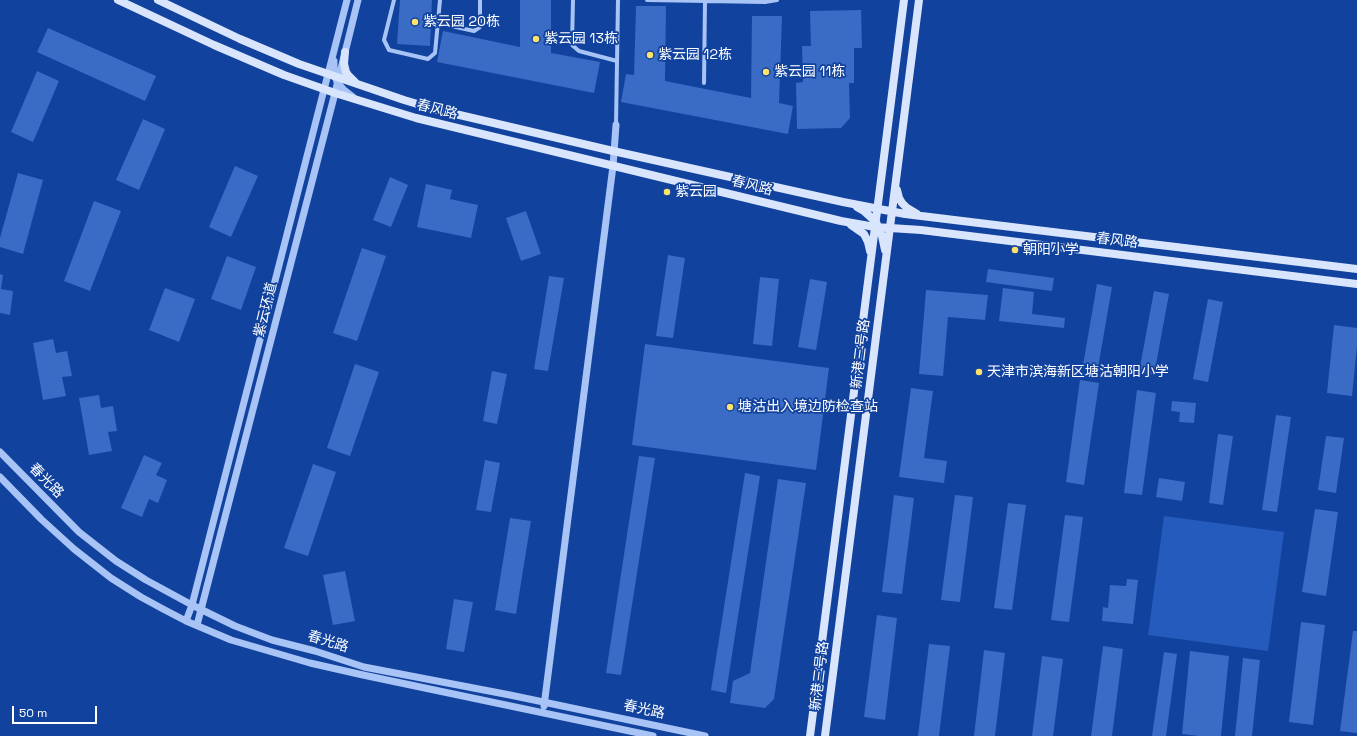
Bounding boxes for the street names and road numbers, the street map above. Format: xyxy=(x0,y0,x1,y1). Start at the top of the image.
street label: 春风路 xyxy=(415,97,459,123)
street label: 春风路 xyxy=(730,173,774,199)
street label: 春风路 xyxy=(1095,230,1139,252)
street label: 紫云环道 xyxy=(251,281,281,339)
street label: 新港三号路 xyxy=(848,318,874,390)
street label: 春光路 xyxy=(25,460,67,502)
street label: 春光路 xyxy=(305,628,351,656)
street label: 新港三号路 xyxy=(807,640,833,712)
street label: 春光路 xyxy=(622,697,666,723)

